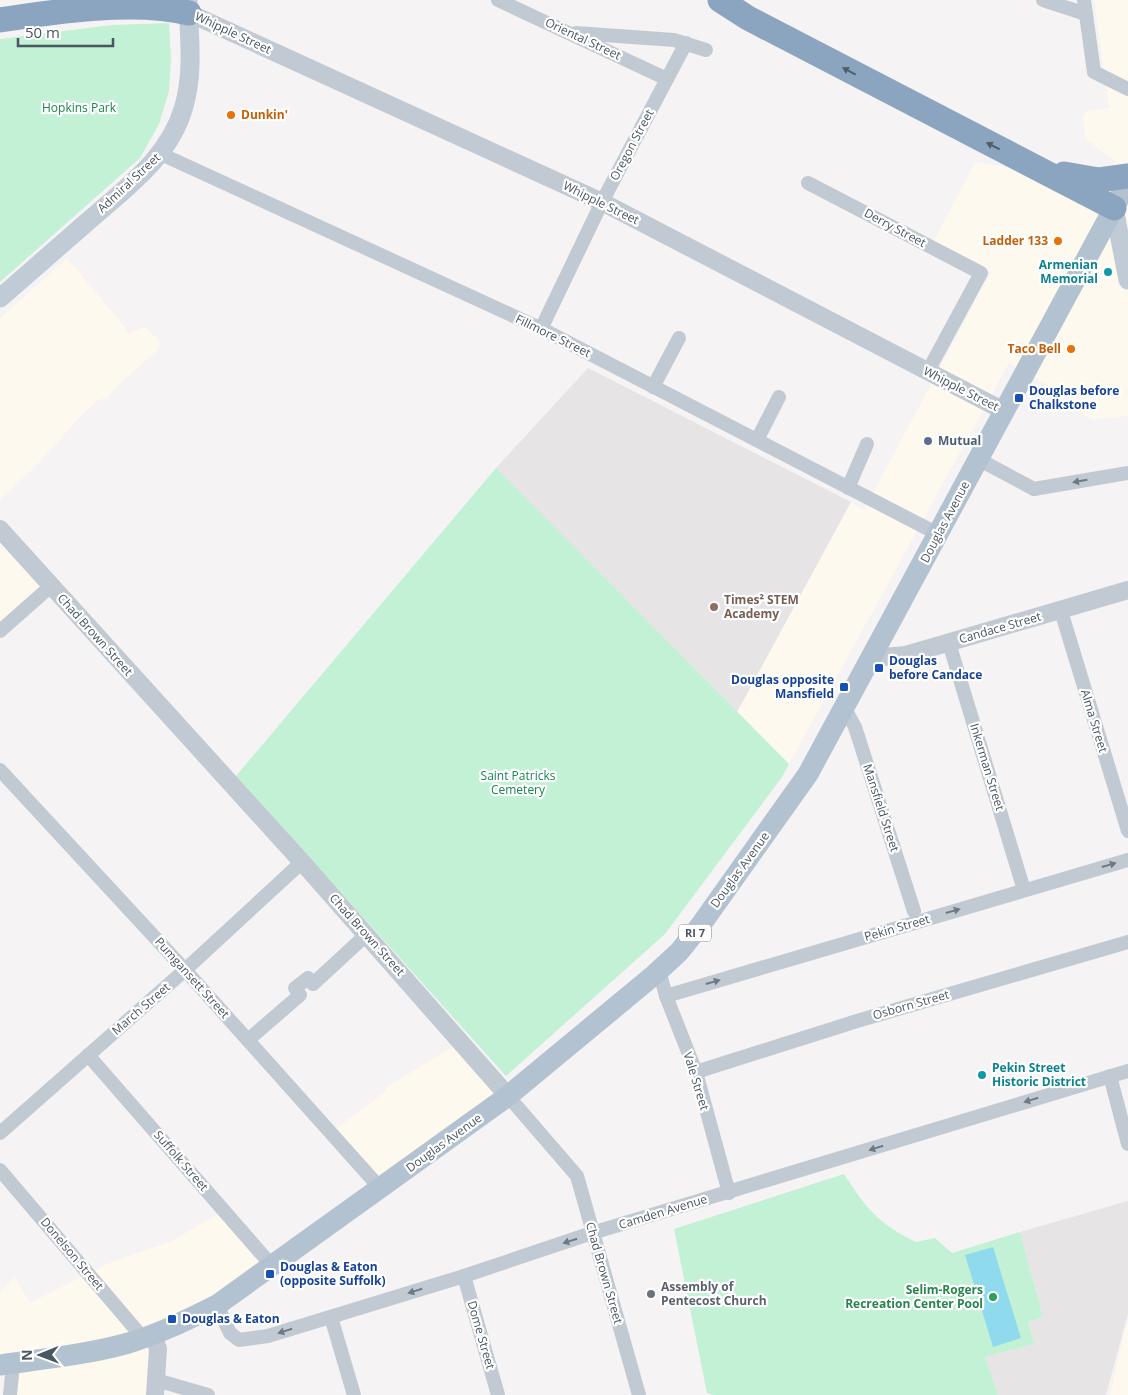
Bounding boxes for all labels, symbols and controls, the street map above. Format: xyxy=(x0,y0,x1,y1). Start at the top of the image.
street label: Whipple Street xyxy=(192,7,274,58)
street label: Oriental Street xyxy=(542,14,624,64)
scale bar xyxy=(18,15,112,47)
text: 50 m xyxy=(25,22,60,42)
one-way arrow xyxy=(842,67,856,75)
park label: Hopkins Park xyxy=(42,99,117,116)
place label: Dunkin' xyxy=(241,106,288,123)
street label: Oregon Street xyxy=(606,106,658,184)
marker: Dunkin' xyxy=(225,109,237,121)
one-way arrow xyxy=(986,142,1000,150)
street label: Admiral Street xyxy=(93,149,164,216)
street label: Whipple Street xyxy=(560,177,642,228)
street label: Derry Street xyxy=(861,204,929,251)
place label: Ladder 133 xyxy=(983,232,1048,249)
marker: Ladder 133 xyxy=(1052,235,1064,247)
place label: Armenian Memorial xyxy=(1039,256,1098,287)
marker: Armenian Memorial xyxy=(1102,266,1114,278)
street label: Fillmore Street xyxy=(513,310,594,361)
place label: Taco Bell xyxy=(1008,340,1061,357)
marker: Taco Bell xyxy=(1065,343,1077,355)
street label: Whipple Street xyxy=(921,362,1002,415)
place label: Douglas before Chalkstone xyxy=(1029,382,1119,413)
marker: Douglas before Chalkstone xyxy=(1013,392,1025,404)
place label: Mutual xyxy=(938,432,981,449)
marker: Mutual xyxy=(922,435,934,447)
street label: Douglas Avenue xyxy=(916,478,973,566)
one-way arrow xyxy=(1072,478,1088,486)
street label: Chad Brown Street xyxy=(54,590,137,679)
place label: Times² STEM Academy xyxy=(724,591,799,622)
marker: Times² STEM Academy xyxy=(708,601,720,613)
street label: Candace Street xyxy=(957,608,1043,647)
place label: Douglas before Candace xyxy=(889,652,982,683)
marker: Douglas before Candace xyxy=(873,662,885,674)
place label: Douglas opposite Mansfield xyxy=(731,671,834,702)
marker: Douglas opposite Mansfield xyxy=(838,681,850,693)
street label: Alma Street xyxy=(1077,687,1112,754)
street label: Inkerman Street xyxy=(966,721,1009,813)
street label: Mansfield Street xyxy=(859,762,904,854)
park label: Saint Patricks Cemetery xyxy=(481,767,556,798)
street label: Douglas Avenue xyxy=(706,828,773,911)
one-way arrow xyxy=(1101,861,1116,869)
street label: Chad Brown Street xyxy=(326,890,409,979)
one-way arrow xyxy=(945,907,960,915)
street label: Pekin Street xyxy=(862,910,932,945)
road number: RI 7 xyxy=(679,924,711,941)
street label: Pumgansett Street xyxy=(151,933,233,1022)
one-way arrow xyxy=(706,978,721,986)
street label: March Street xyxy=(108,979,173,1039)
street label: Osborn Street xyxy=(871,986,951,1024)
street label: Vale Street xyxy=(680,1050,713,1112)
place label: Pekin Street Historic District xyxy=(992,1059,1086,1090)
marker: Pekin Street Historic District xyxy=(976,1069,988,1081)
one-way arrow xyxy=(1023,1097,1038,1105)
street label: Douglas Avenue xyxy=(402,1109,485,1176)
street label: Suffolk Street xyxy=(150,1127,212,1195)
one-way arrow xyxy=(868,1144,883,1152)
street label: Camden Avenue xyxy=(617,1190,709,1233)
street label: Donelson Street xyxy=(37,1214,108,1294)
street label: Chad Brown Street xyxy=(582,1220,627,1326)
one-way arrow xyxy=(562,1237,577,1245)
place label: Douglas & Eaton (opposite Suffolk) xyxy=(280,1258,386,1289)
marker: Douglas & Eaton (opposite Suffolk) xyxy=(264,1268,276,1280)
place label: Assembly of Pentecost Church xyxy=(661,1278,767,1309)
place label: Selim-Rogers Recreation Center Pool xyxy=(845,1281,983,1312)
one-way arrow xyxy=(407,1287,422,1295)
marker: Assembly of Pentecost Church xyxy=(645,1288,657,1300)
marker: Selim-Rogers Recreation Center Pool xyxy=(987,1291,999,1303)
street label: Dome Street xyxy=(464,1299,499,1371)
place label: Douglas & Eaton xyxy=(182,1310,280,1327)
marker: Douglas & Eaton xyxy=(166,1313,178,1325)
one-way arrow xyxy=(277,1328,292,1335)
north arrow xyxy=(15,1330,65,1380)
text: N xyxy=(17,1349,36,1361)

